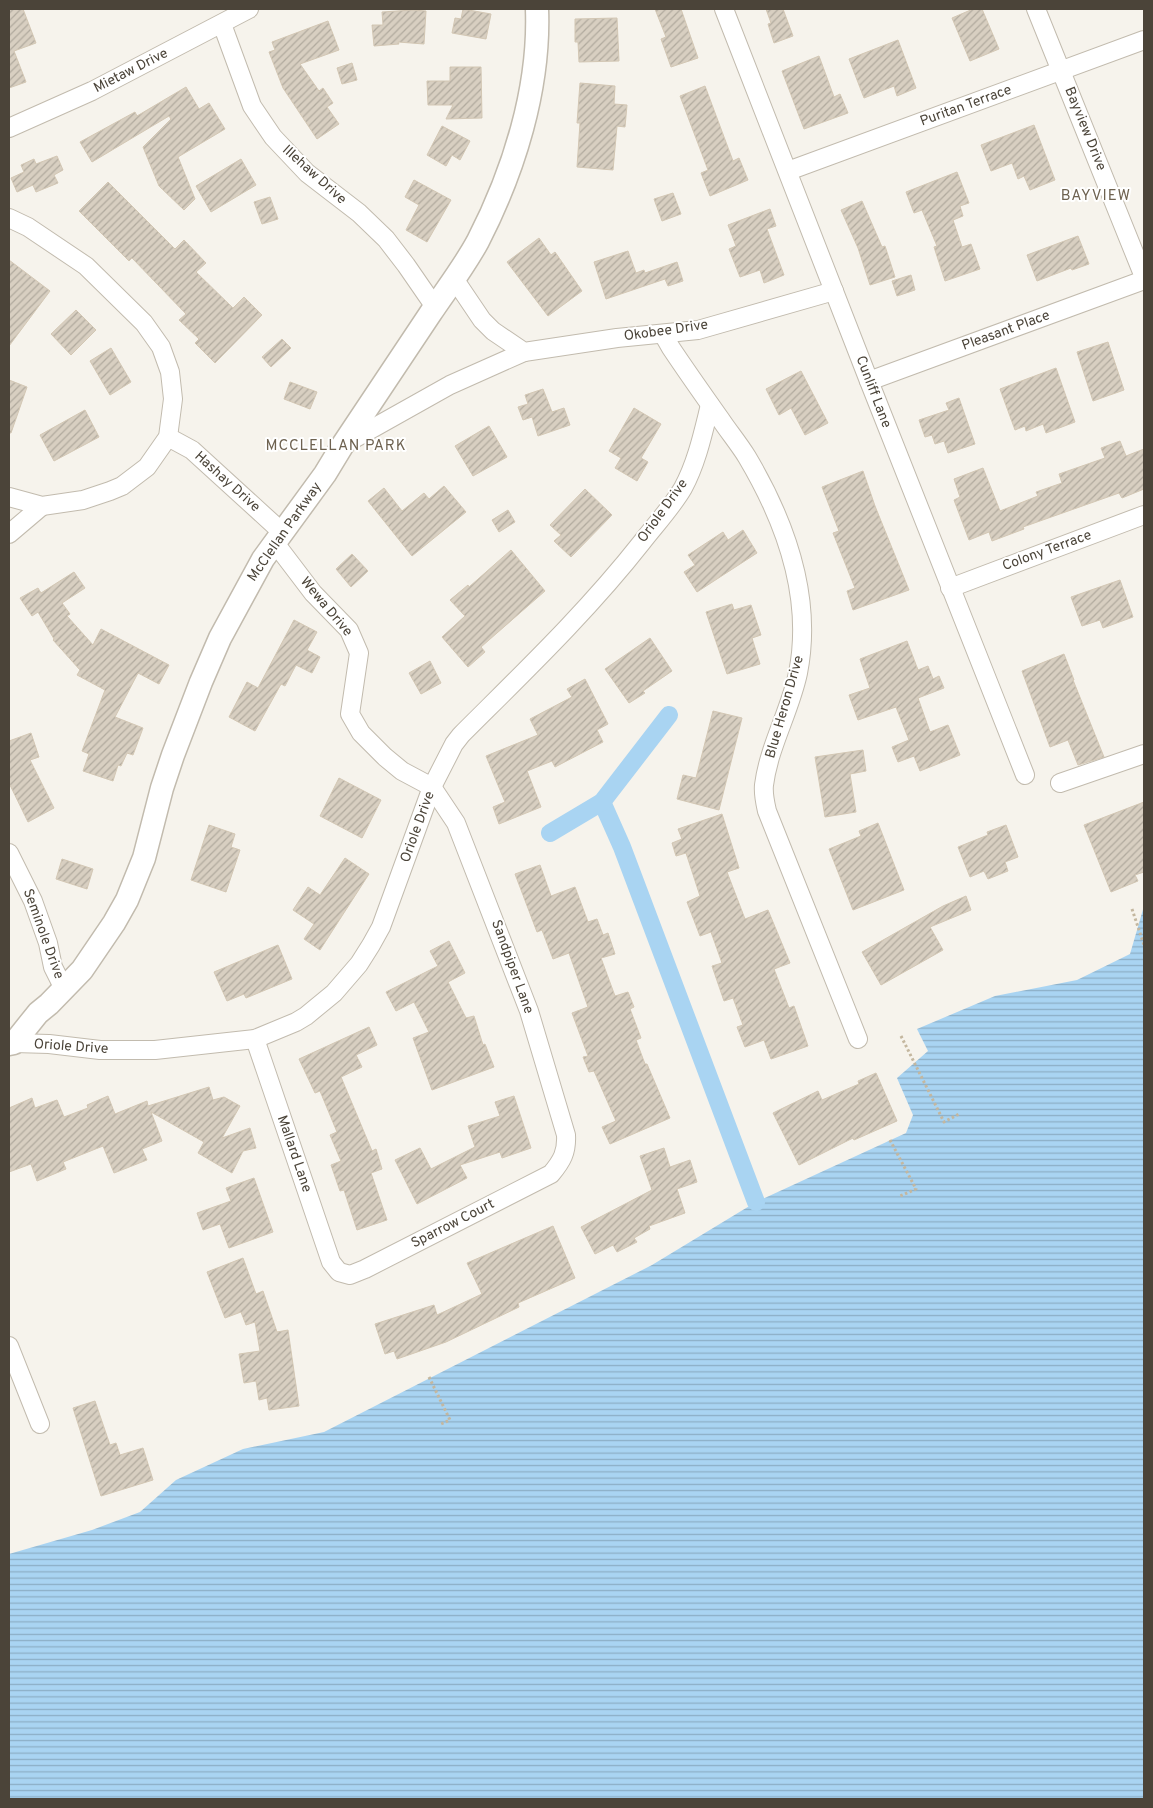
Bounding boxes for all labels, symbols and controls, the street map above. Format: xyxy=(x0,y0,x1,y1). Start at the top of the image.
street label: Mietaw Drive xyxy=(91,45,171,97)
street label: Puritan Terrace xyxy=(918,82,1014,130)
street label: Bayview Drive xyxy=(1060,85,1110,173)
street label: Illehaw Drive xyxy=(278,142,350,208)
district label: BAYVIEW xyxy=(1061,187,1131,206)
street label: Pleasant Place xyxy=(960,307,1052,355)
street label: Okobee Drive xyxy=(623,317,709,345)
street label: Cunliff Lane xyxy=(851,354,895,430)
district label: MCCLELLAN PARK xyxy=(265,437,407,456)
street label: Hashay Drive xyxy=(191,448,263,516)
street label: Oriole Drive xyxy=(634,476,692,546)
street label: McClellan Parkway xyxy=(244,479,326,585)
street label: Colony Terrace xyxy=(1000,527,1094,575)
street label: Wewa Drive xyxy=(296,574,356,640)
street label: Blue Heron Drive xyxy=(762,654,808,760)
street label: Oriole Drive xyxy=(397,789,439,865)
street label: Seminole Drive xyxy=(19,887,67,981)
street label: Sandpiper Lane xyxy=(487,918,537,1016)
street label: Oriole Drive xyxy=(33,1036,109,1058)
street label: Mallard Lane xyxy=(273,1113,315,1195)
street label: Sparrow Court xyxy=(408,1196,498,1252)

